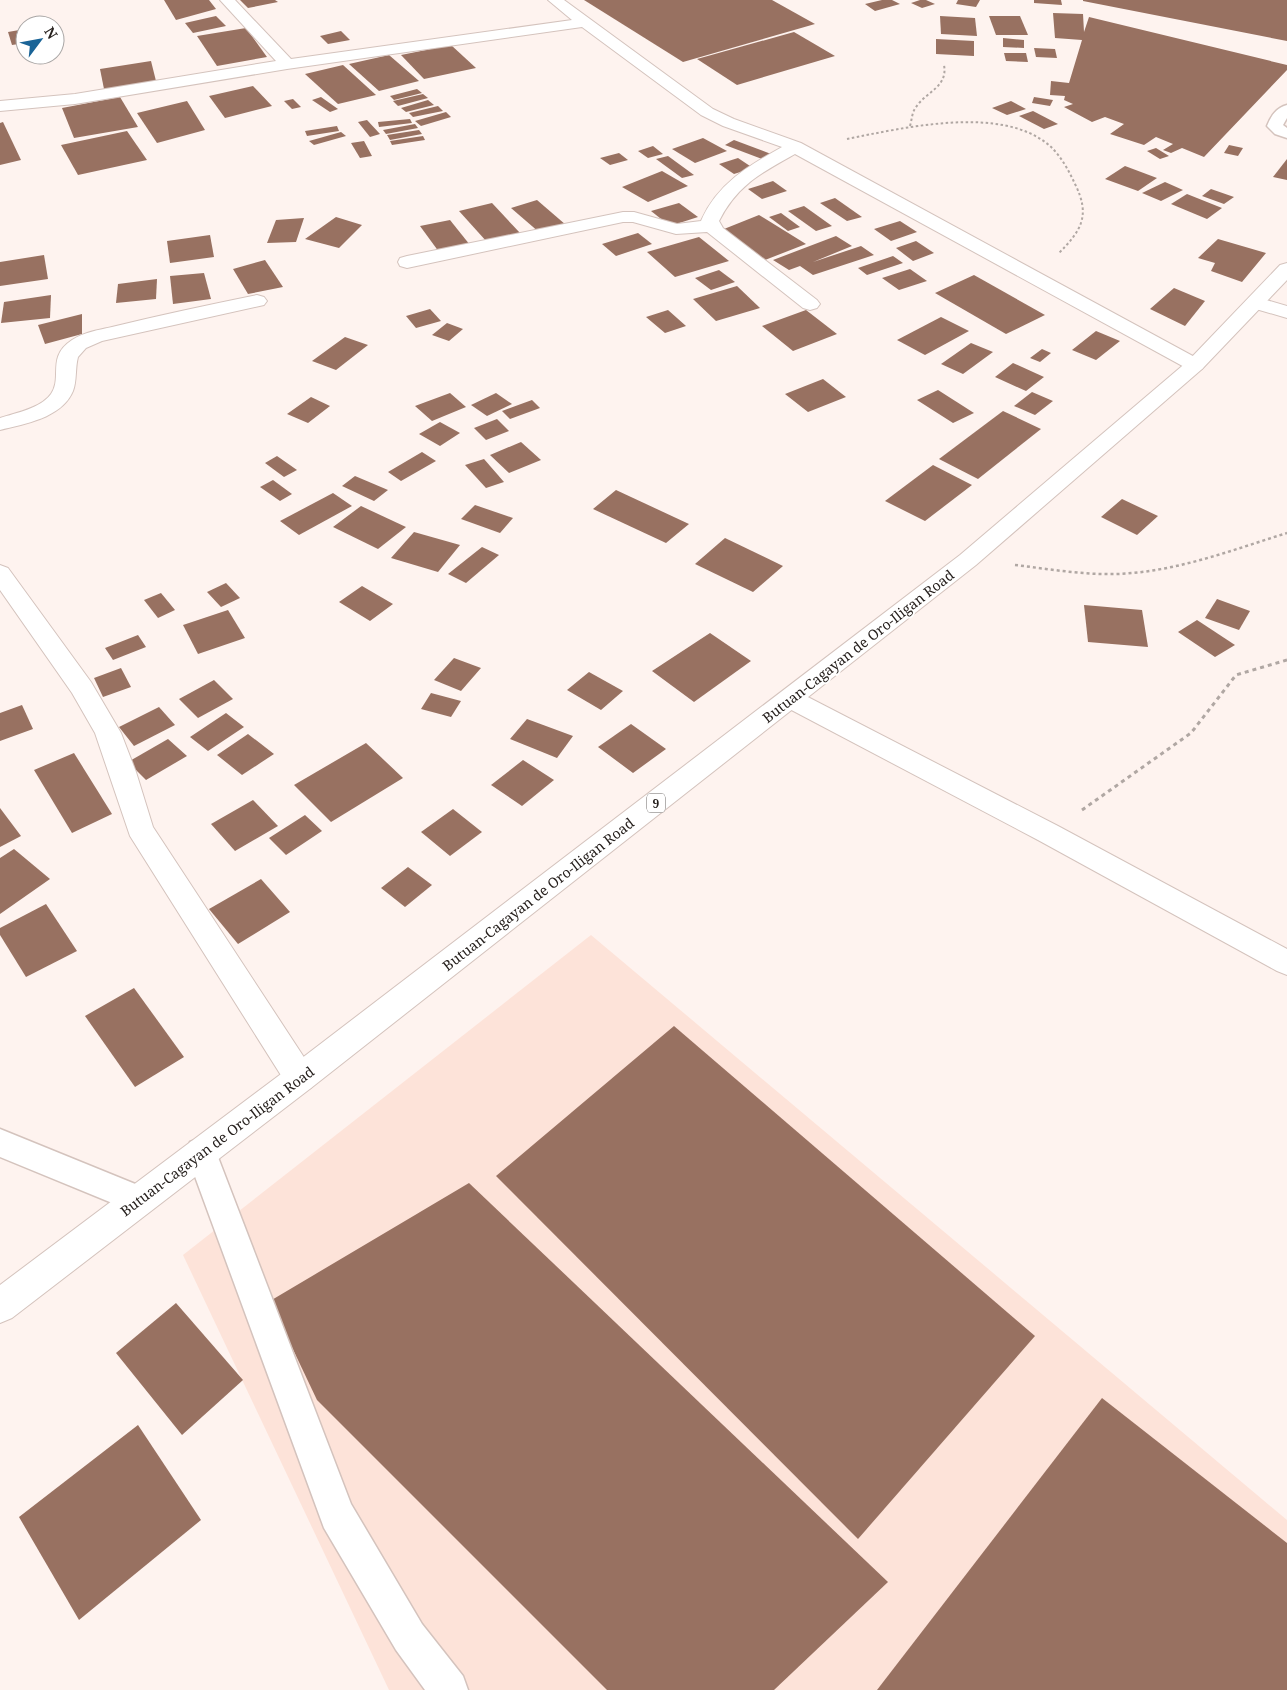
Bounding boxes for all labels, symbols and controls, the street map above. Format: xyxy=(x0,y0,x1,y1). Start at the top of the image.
north arrow xyxy=(15,15,65,65)
text: N xyxy=(40,23,62,43)
street label: Butuan-Cagayan de Oro-Iligan Road xyxy=(758,565,958,727)
road number: 9 xyxy=(647,794,665,812)
street label: Butuan-Cagayan de Oro-Iligan Road xyxy=(438,813,638,975)
street label: Butuan-Cagayan de Oro-Iligan Road xyxy=(116,1062,318,1220)

